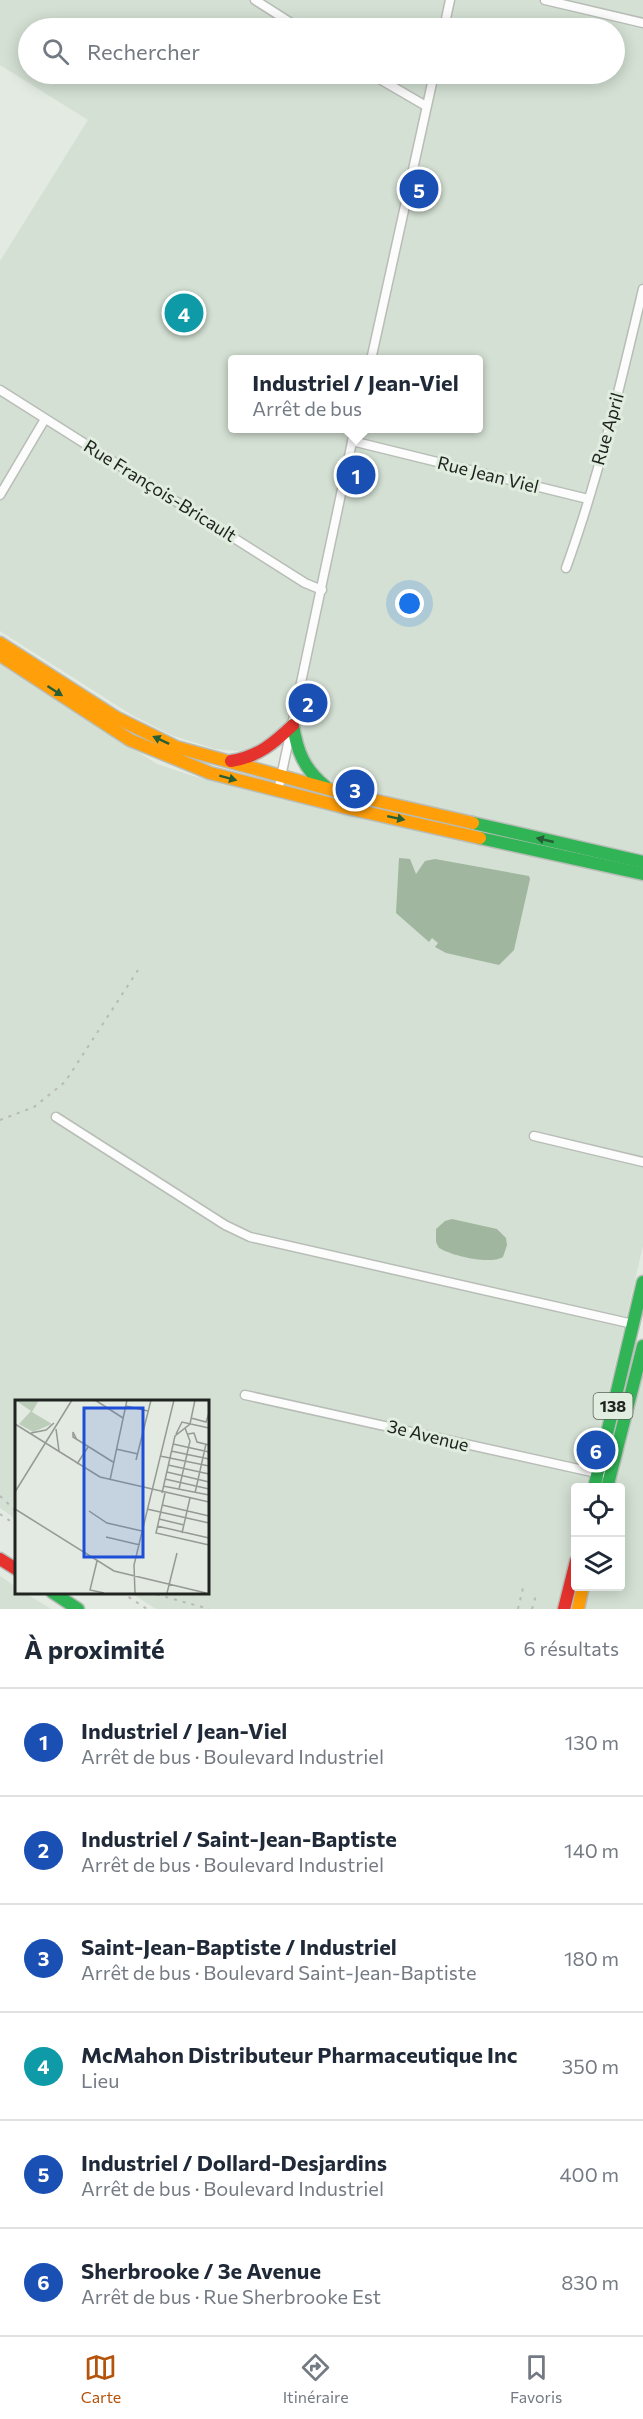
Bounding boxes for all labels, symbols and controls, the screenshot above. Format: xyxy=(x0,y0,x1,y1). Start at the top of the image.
search box xyxy=(18,18,625,84)
icon: search xyxy=(39,35,72,68)
text: Rechercher xyxy=(87,38,200,65)
pin: 5 xyxy=(400,166,438,212)
pin: 4 xyxy=(164,290,204,336)
popup xyxy=(228,355,483,433)
text: Industriel / Jean-Viel xyxy=(252,369,459,396)
street label: Rue April xyxy=(586,390,628,468)
text: Arrêt de bus xyxy=(252,396,362,420)
street label: Rue François-Bricault xyxy=(80,434,241,546)
street label: Rue Jean Viel xyxy=(435,451,541,497)
pin: 1 xyxy=(336,452,376,498)
your location xyxy=(395,589,424,618)
pin: 2 xyxy=(288,680,328,726)
one-way arrow xyxy=(47,685,63,696)
one-way arrow xyxy=(153,735,170,744)
pin: 3 xyxy=(336,766,374,812)
one-way arrow xyxy=(219,774,237,783)
one-way arrow xyxy=(387,814,406,823)
one-way arrow xyxy=(536,834,554,844)
road number: 138 xyxy=(594,1393,632,1419)
inset map xyxy=(15,1400,208,1594)
street label: 3e Avenue xyxy=(385,1414,471,1456)
pin: 6 xyxy=(576,1428,616,1472)
map controls xyxy=(571,1483,625,1591)
button: locate xyxy=(571,1483,625,1537)
button: layers xyxy=(571,1537,625,1591)
text: À proximité xyxy=(24,1633,165,1664)
text: 6 résultats xyxy=(524,1636,619,1660)
text: Industriel / Jean-Viel xyxy=(81,1717,287,1744)
text: 1 xyxy=(39,1730,48,1754)
text: 130 m xyxy=(565,1730,619,1754)
text: Arrêt de bus · Boulevard Industriel xyxy=(81,1744,384,1768)
text: Industriel / Saint-Jean-Baptiste xyxy=(81,1825,397,1852)
text: 2 xyxy=(38,1838,49,1862)
text: 140 m xyxy=(564,1838,619,1862)
text: Arrêt de bus · Boulevard Industriel xyxy=(81,1852,384,1876)
text: Saint-Jean-Baptiste / Industriel xyxy=(81,1933,397,1960)
text: 3 xyxy=(38,1946,49,1970)
text: 180 m xyxy=(564,1946,619,1970)
text: Arrêt de bus · Boulevard Saint-Jean-Baptiste xyxy=(81,1960,476,1984)
text: McMahon Distributeur Pharmaceutique Inc xyxy=(81,2041,517,2068)
text: 4 xyxy=(37,2054,50,2078)
text: 350 m xyxy=(562,2054,619,2078)
text: Lieu xyxy=(81,2068,119,2092)
text: Industriel / Dollard-Desjardins xyxy=(81,2149,387,2176)
text: 5 xyxy=(38,2162,49,2186)
text: 400 m xyxy=(560,2162,619,2186)
text: Arrêt de bus · Boulevard Industriel xyxy=(81,2176,384,2200)
text: Sherbrooke / 3e Avenue xyxy=(81,2257,321,2284)
text: 6 xyxy=(37,2270,50,2294)
text: 830 m xyxy=(561,2270,619,2294)
text: Arrêt de bus · Rue Sherbrooke Est xyxy=(81,2284,381,2308)
tab: Carte xyxy=(81,2351,121,2406)
tab: Itinéraire xyxy=(283,2351,349,2406)
tab: Favoris xyxy=(510,2351,562,2406)

